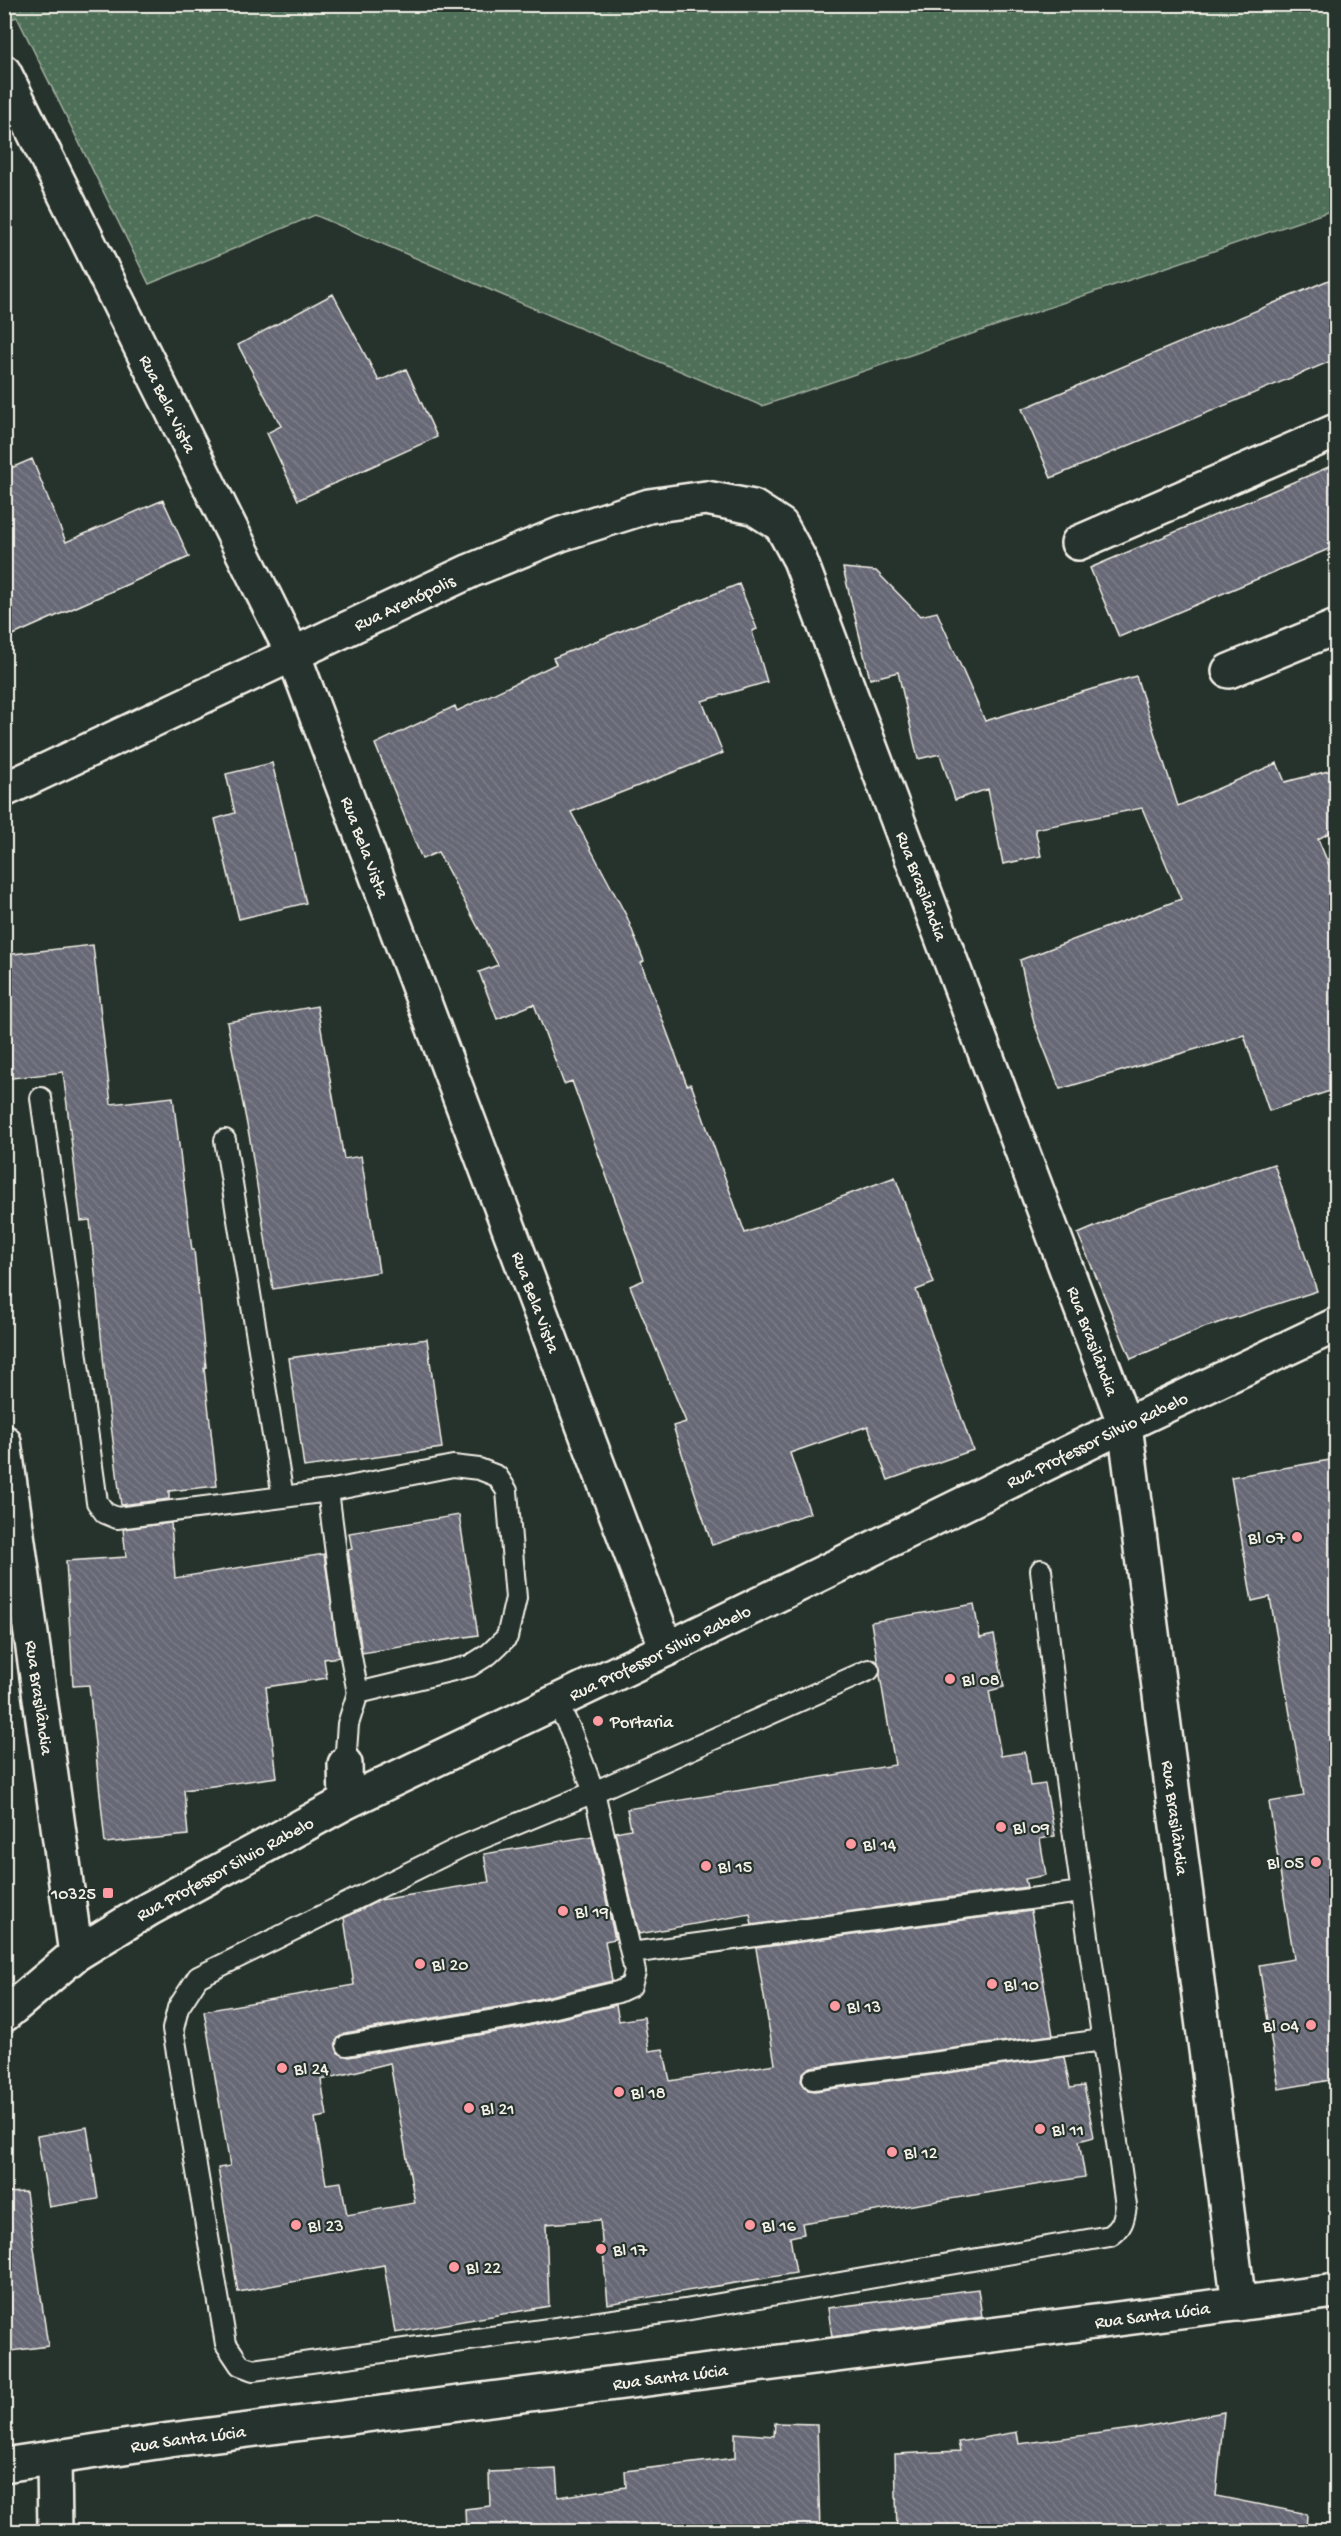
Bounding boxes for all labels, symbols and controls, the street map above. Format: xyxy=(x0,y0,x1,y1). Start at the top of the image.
street label: Rua Bela Vista xyxy=(133,352,200,458)
street label: Rua Arenópolis xyxy=(351,571,460,637)
street label: Rua Bela Vista xyxy=(335,794,392,902)
street label: Rua Brasilândia xyxy=(890,829,951,945)
street label: Rua Bela Vista xyxy=(506,1249,563,1357)
street label: Rua Brasilândia xyxy=(1061,1284,1121,1400)
street label: Rua Professor Silvio Rabelo xyxy=(1004,1389,1192,1494)
place label: Bl 07 xyxy=(1247,1529,1286,1550)
marker: Bl 07 xyxy=(1290,1530,1304,1544)
street label: Rua Professor Silvio Rabelo xyxy=(567,1602,755,1707)
street label: Rua Brasilândia xyxy=(19,1639,56,1757)
place label: Bl 08 xyxy=(961,1671,1000,1692)
marker: Bl 08 xyxy=(943,1672,957,1686)
place label: Portaria xyxy=(609,1713,674,1734)
marker: Portaria xyxy=(591,1714,605,1728)
street label: Rua Brasilândia xyxy=(1156,1759,1191,1877)
street label: Rua Professor Silvio Rabelo xyxy=(133,1813,318,1927)
place label: Bl 09 xyxy=(1012,1819,1050,1840)
marker: Bl 09 xyxy=(994,1820,1008,1834)
place label: Bl 14 xyxy=(862,1836,897,1857)
marker: Bl 14 xyxy=(844,1837,858,1851)
place label: Bl 05 xyxy=(1266,1854,1304,1875)
marker: Bl 05 xyxy=(1309,1855,1323,1869)
place label: Bl 15 xyxy=(717,1858,752,1879)
marker: Bl 15 xyxy=(699,1859,713,1873)
place label: 10325 xyxy=(50,1885,96,1906)
marker: 10325 xyxy=(101,1886,115,1900)
place label: Bl 19 xyxy=(574,1903,609,1924)
marker: Bl 19 xyxy=(556,1904,570,1918)
place label: Bl 20 xyxy=(431,1956,468,1977)
marker: Bl 20 xyxy=(413,1957,427,1971)
place label: Bl 10 xyxy=(1003,1976,1039,1997)
marker: Bl 10 xyxy=(985,1977,999,1991)
place label: Bl 13 xyxy=(846,1998,881,2019)
marker: Bl 13 xyxy=(828,1999,842,2013)
place label: Bl 04 xyxy=(1262,2017,1299,2038)
marker: Bl 04 xyxy=(1304,2018,1318,2032)
place label: Bl 24 xyxy=(293,2060,329,2081)
marker: Bl 24 xyxy=(275,2061,289,2075)
place label: Bl 18 xyxy=(630,2084,666,2105)
marker: Bl 18 xyxy=(612,2085,626,2099)
place label: Bl 21 xyxy=(480,2100,515,2121)
marker: Bl 21 xyxy=(462,2101,476,2115)
place label: Bl 11 xyxy=(1051,2121,1084,2142)
marker: Bl 11 xyxy=(1033,2122,1047,2136)
place label: Bl 12 xyxy=(903,2144,938,2165)
marker: Bl 12 xyxy=(885,2145,899,2159)
place label: Bl 23 xyxy=(307,2217,344,2238)
place label: Bl 16 xyxy=(761,2217,797,2238)
marker: Bl 23 xyxy=(289,2218,303,2232)
marker: Bl 16 xyxy=(743,2218,757,2232)
place label: Bl 17 xyxy=(612,2241,648,2262)
marker: Bl 17 xyxy=(594,2242,608,2256)
place label: Bl 22 xyxy=(465,2259,501,2280)
marker: Bl 22 xyxy=(447,2260,461,2274)
street label: Rua Santa Lúcia xyxy=(1094,2299,1212,2335)
street label: Rua Santa Lúcia xyxy=(612,2361,730,2396)
street label: Rua Santa Lúcia xyxy=(129,2422,248,2459)

